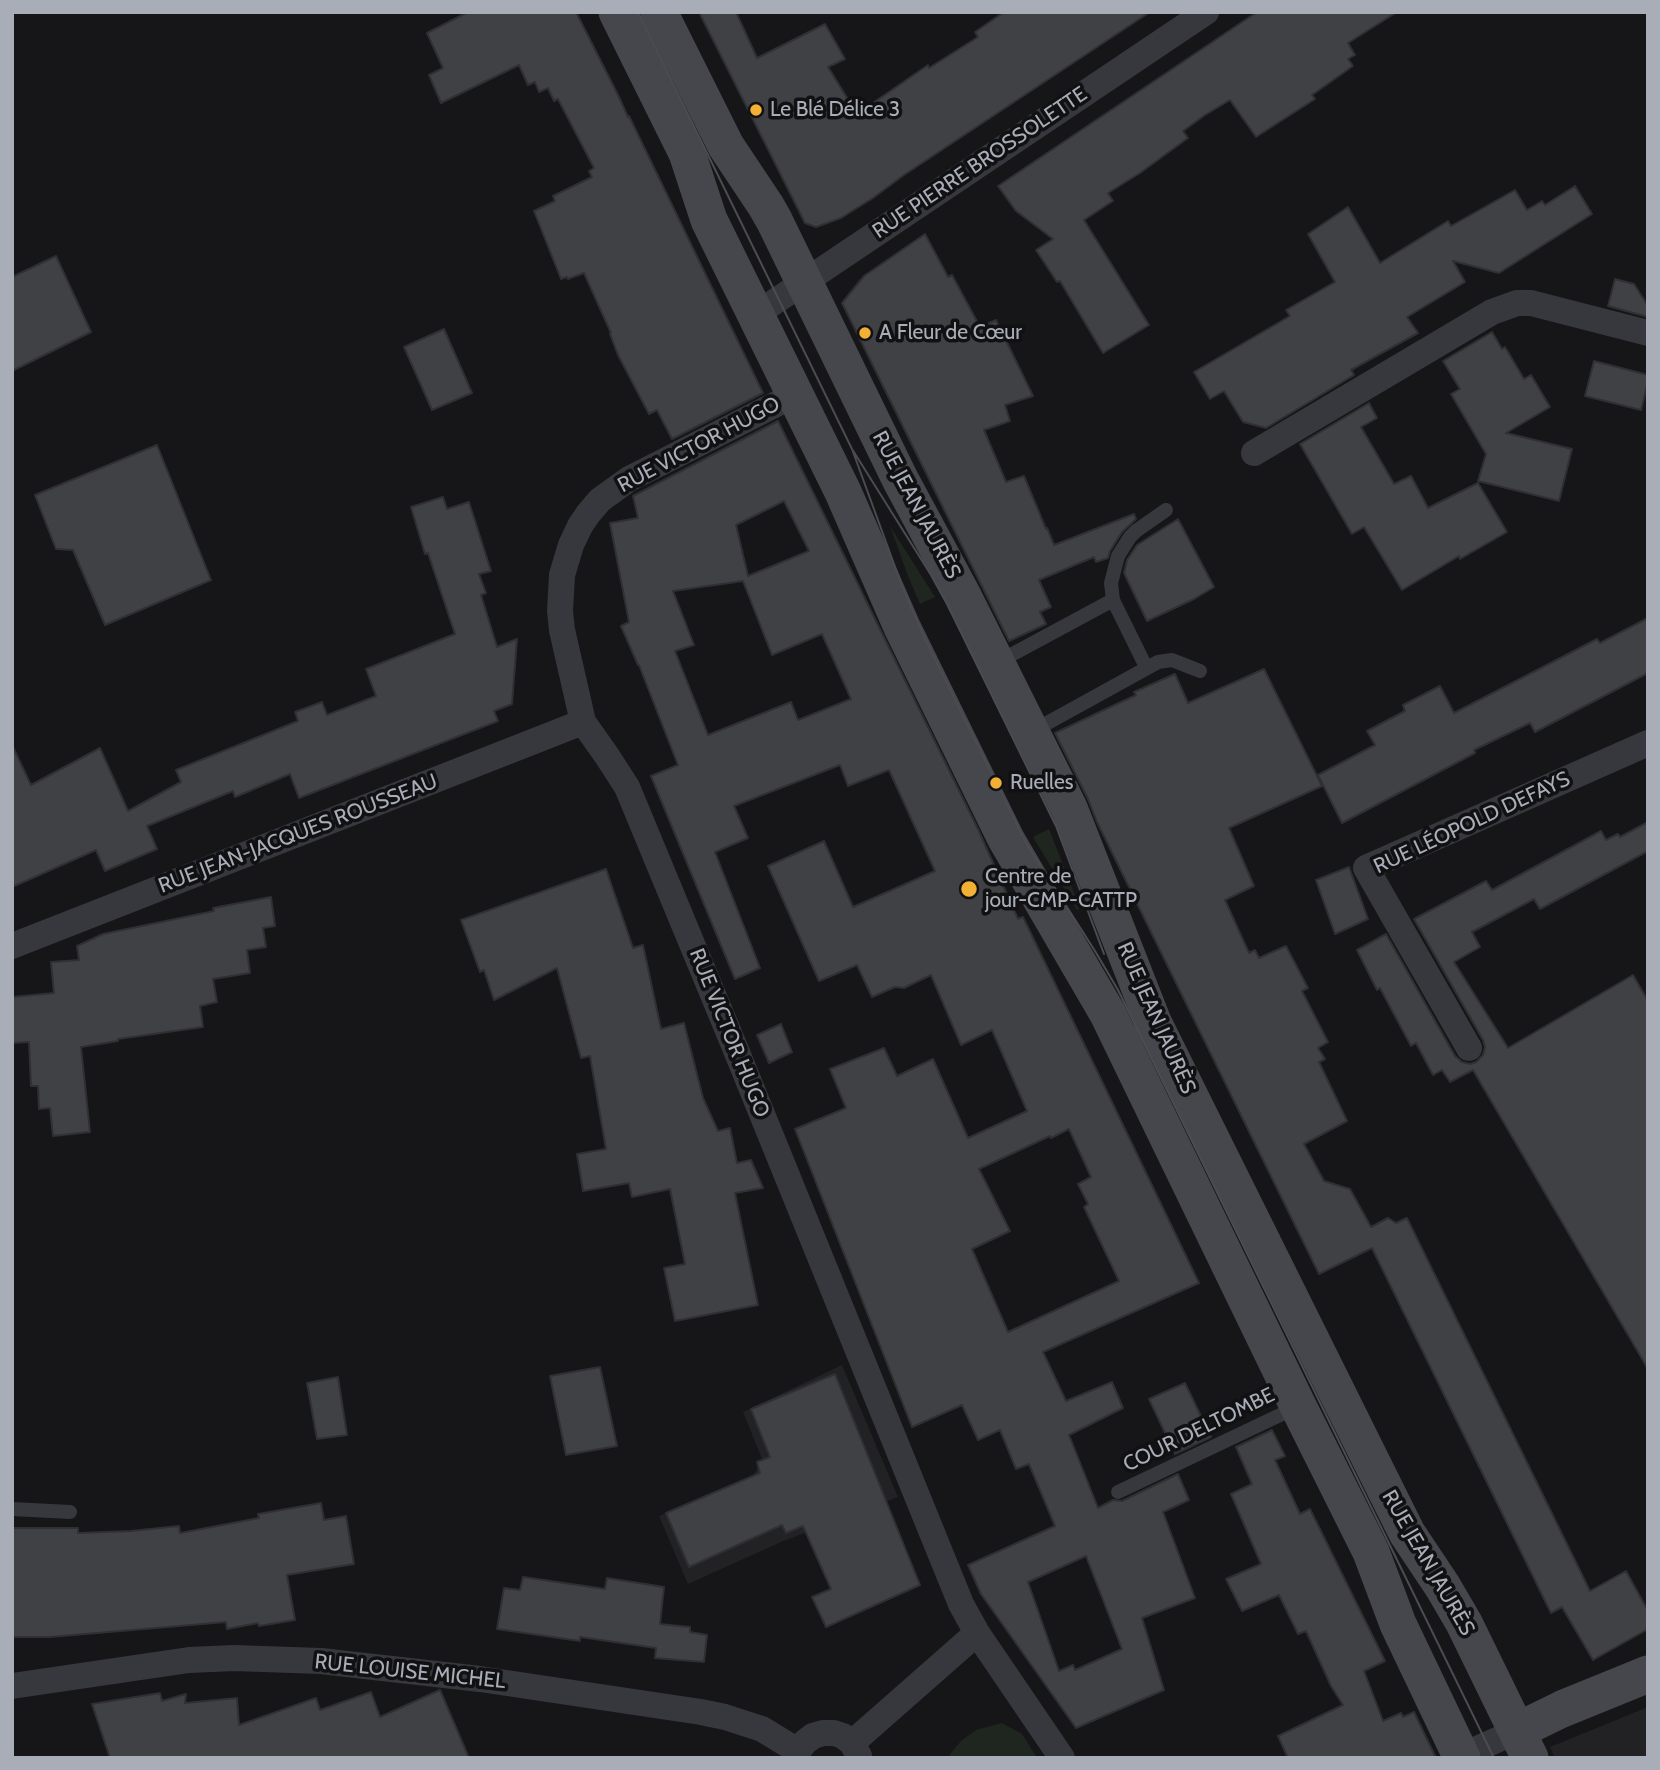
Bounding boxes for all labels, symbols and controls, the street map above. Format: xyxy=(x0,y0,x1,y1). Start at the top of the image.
street label: RUE PIERRE BROSSOLETTE xyxy=(868,82,1092,244)
place label: Le Blé Délice 3 xyxy=(770,97,900,123)
marker: Le Blé Délice 3 xyxy=(748,102,764,118)
place label: A Fleur de Cœur xyxy=(879,320,1022,346)
marker: A Fleur de Cœur xyxy=(857,325,873,341)
street label: RUE VICTOR HUGO xyxy=(614,392,784,498)
street label: RUE JEAN JAURÈS xyxy=(867,427,965,583)
street label: RUE LÉOPOLD DEFAYS xyxy=(1370,766,1574,880)
street label: RUE JEAN-JACQUES ROUSSEAU xyxy=(155,769,441,899)
place label: Ruelles xyxy=(1010,770,1073,796)
marker: Ruelles xyxy=(988,775,1004,791)
place label: Centre de jour-CMP-CATTP xyxy=(985,864,1137,914)
marker: Centre de jour-CMP-CATTP xyxy=(959,879,979,899)
street label: RUE JEAN JAURÈS xyxy=(1111,938,1201,1098)
street label: RUE VICTOR HUGO xyxy=(684,945,774,1121)
street label: COUR DELTOMBE xyxy=(1119,1382,1279,1478)
street label: RUE JEAN JAURÈS xyxy=(1376,1486,1480,1640)
street label: RUE LOUISE MICHEL xyxy=(313,1649,507,1695)

